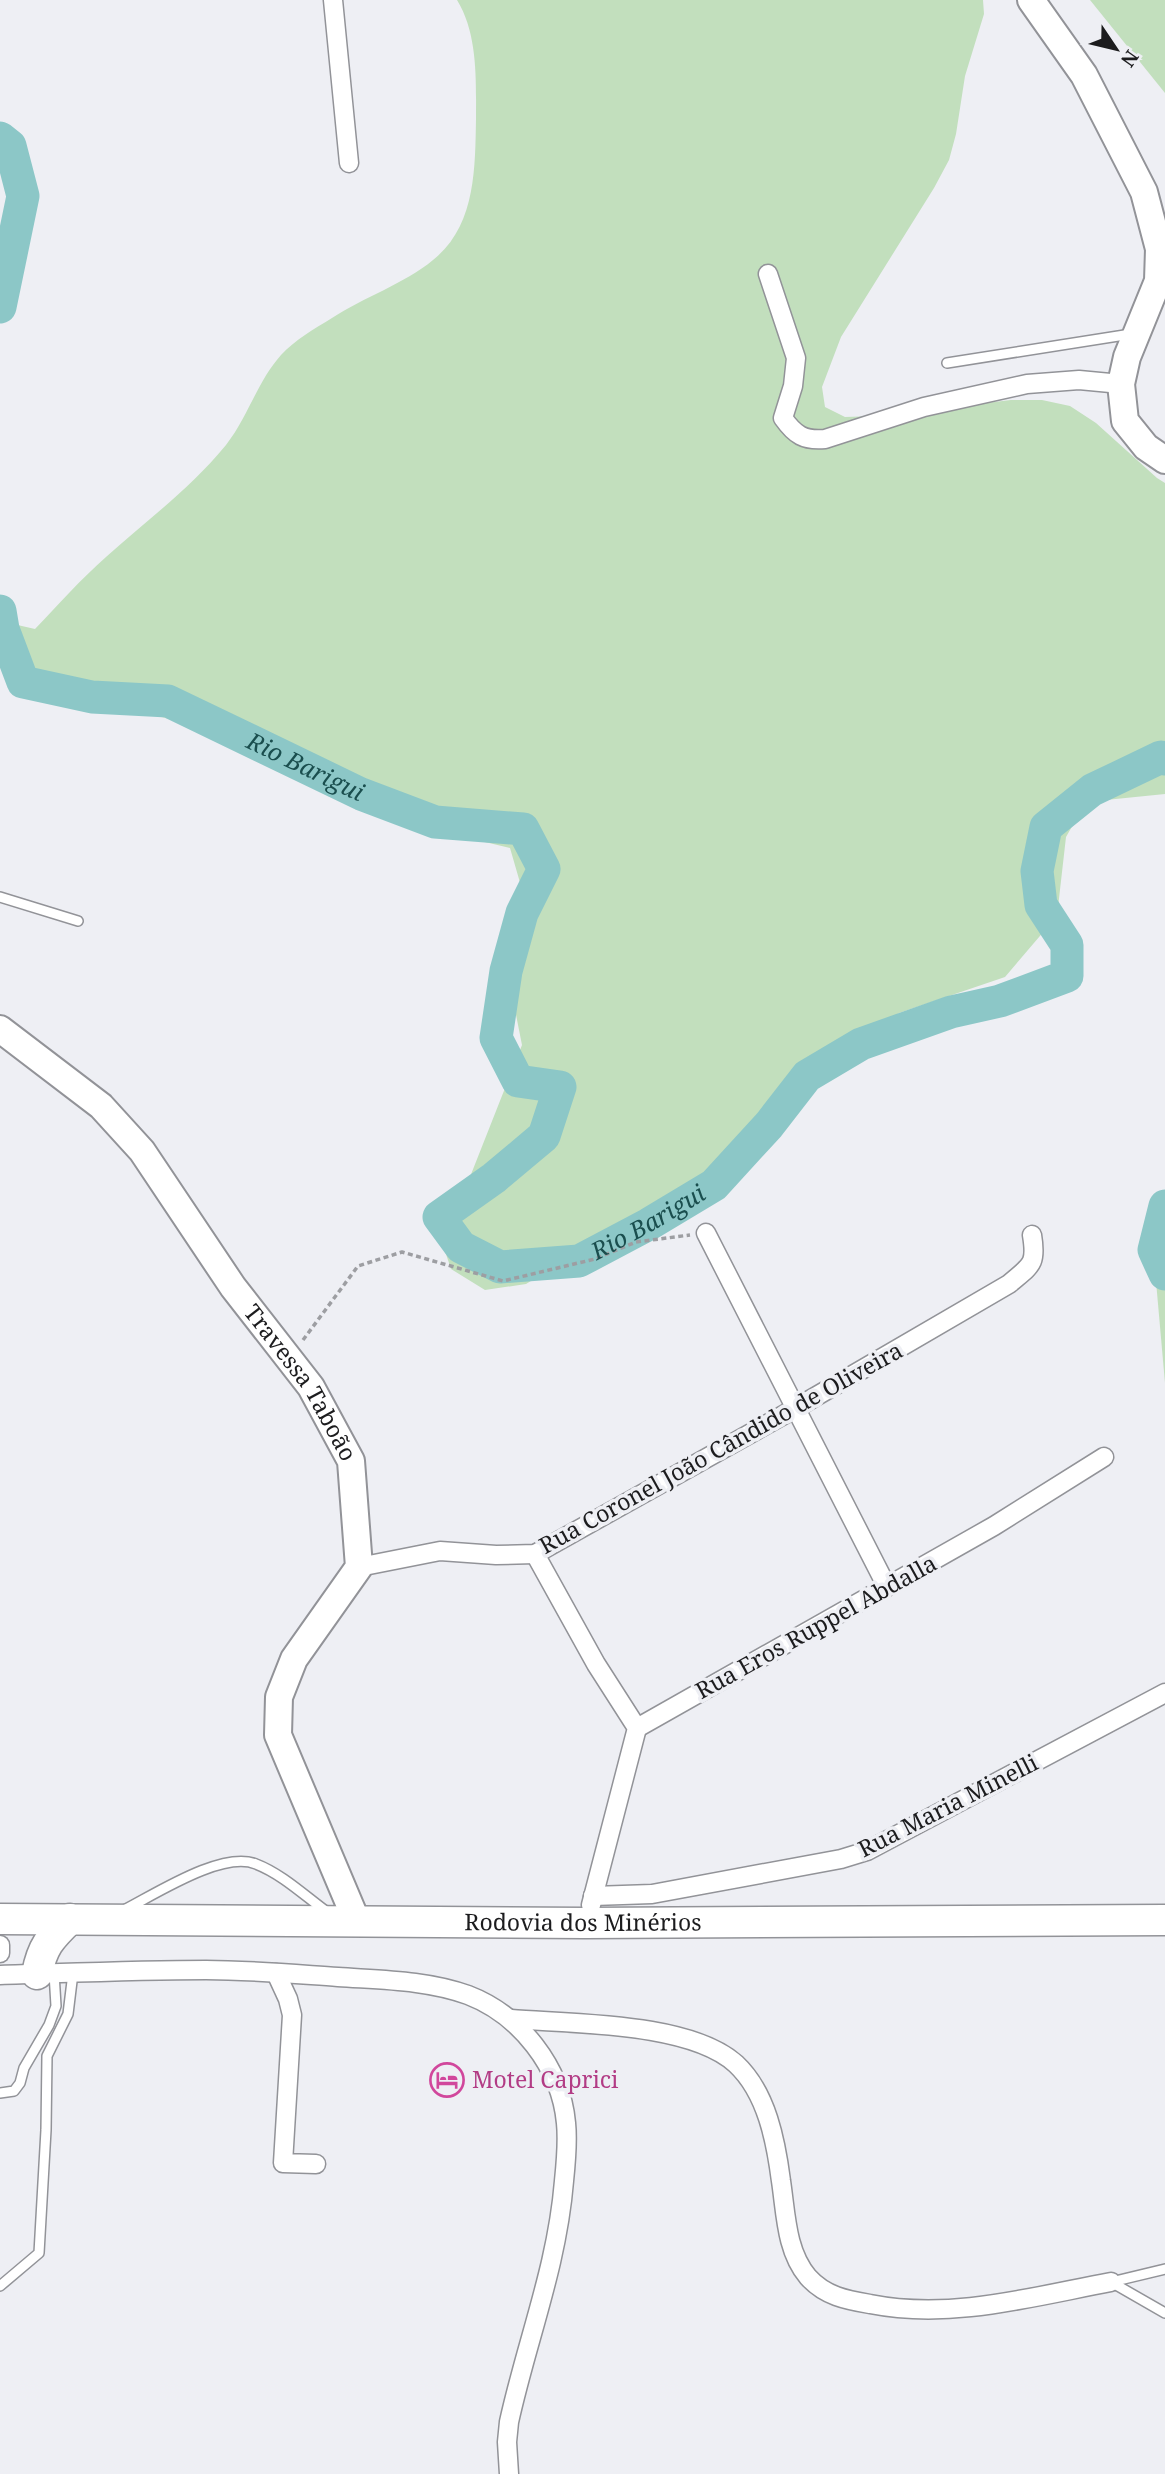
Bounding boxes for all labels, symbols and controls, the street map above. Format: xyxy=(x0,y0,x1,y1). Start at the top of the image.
north arrow xyxy=(1081,14,1151,84)
text: N xyxy=(1115,45,1145,72)
water label: Rio Barigui xyxy=(241,723,370,808)
water label: Rio Barigui xyxy=(584,1176,711,1267)
street label: Travessa Taboão xyxy=(237,1297,365,1466)
street label: Rua Coronel João Cândido de Oliveira xyxy=(533,1333,908,1561)
street label: Rua Eros Ruppel Abdalla xyxy=(689,1546,942,1706)
street label: Rua Maria Minelli xyxy=(852,1746,1044,1864)
street label: Rodovia dos Minérios xyxy=(464,1905,702,1938)
hotel icon: Motel Caprici xyxy=(428,2061,466,2099)
place label: Motel Caprici xyxy=(472,2063,619,2095)

